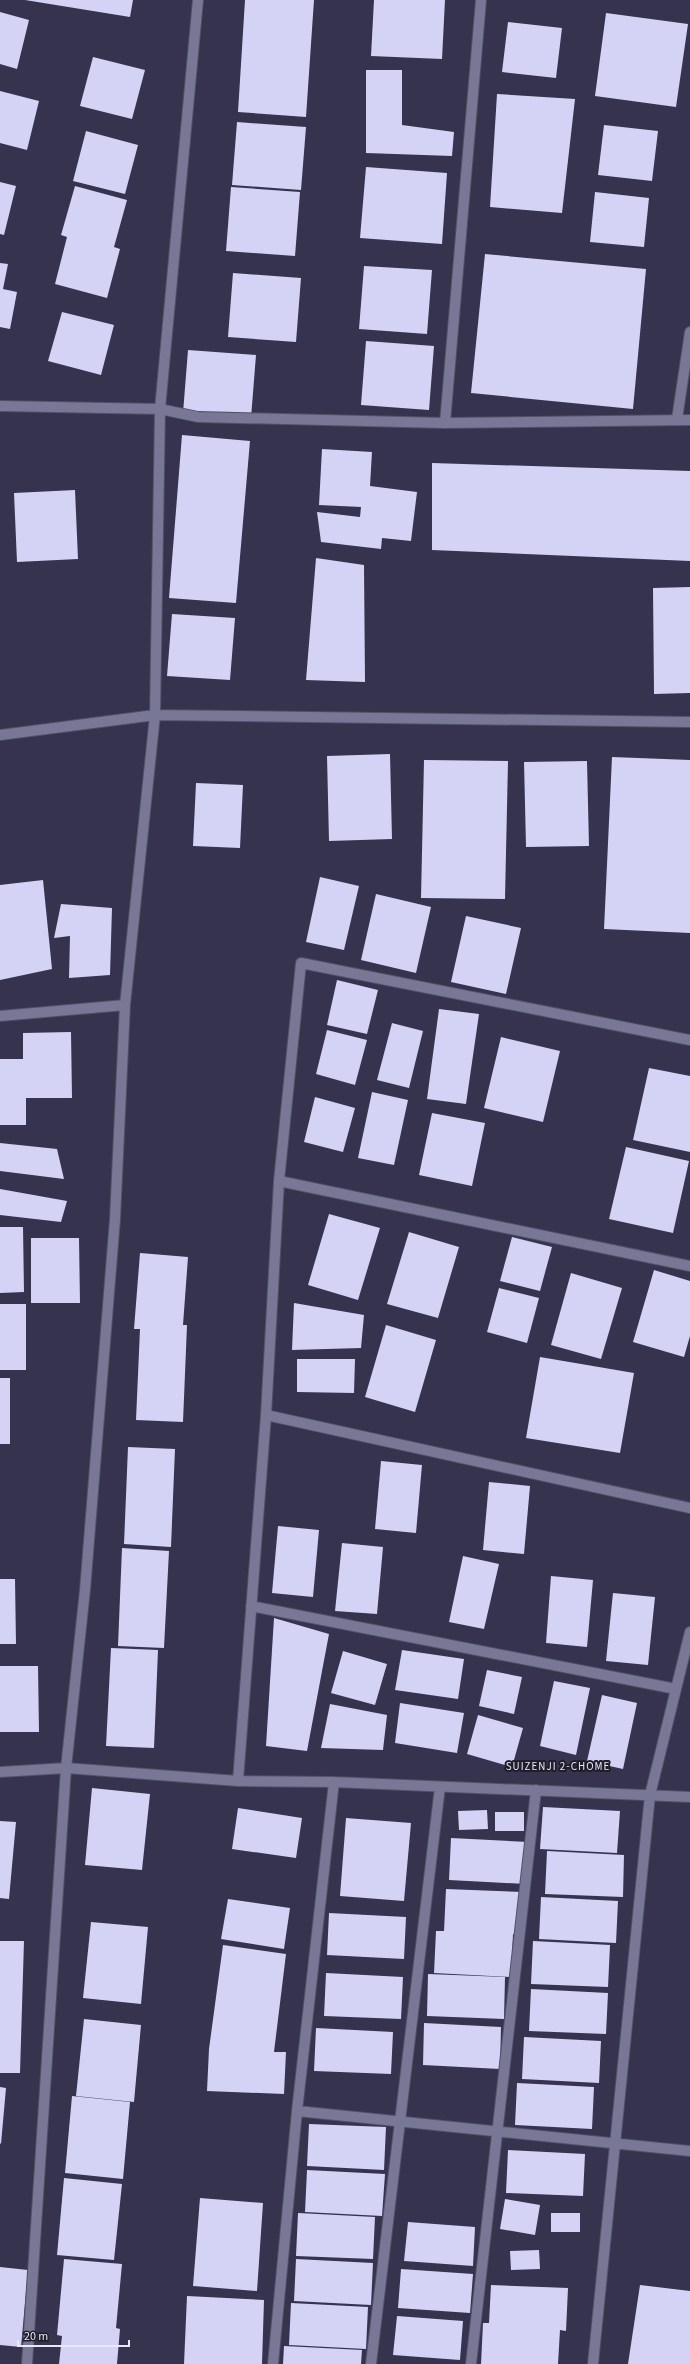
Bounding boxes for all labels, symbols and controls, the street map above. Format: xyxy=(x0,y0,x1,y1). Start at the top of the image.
district label: SUIZENJI 2-CHOME xyxy=(506,1759,610,1774)
scale bar xyxy=(18,2322,129,2348)
text: 20 m xyxy=(24,2328,48,2345)

